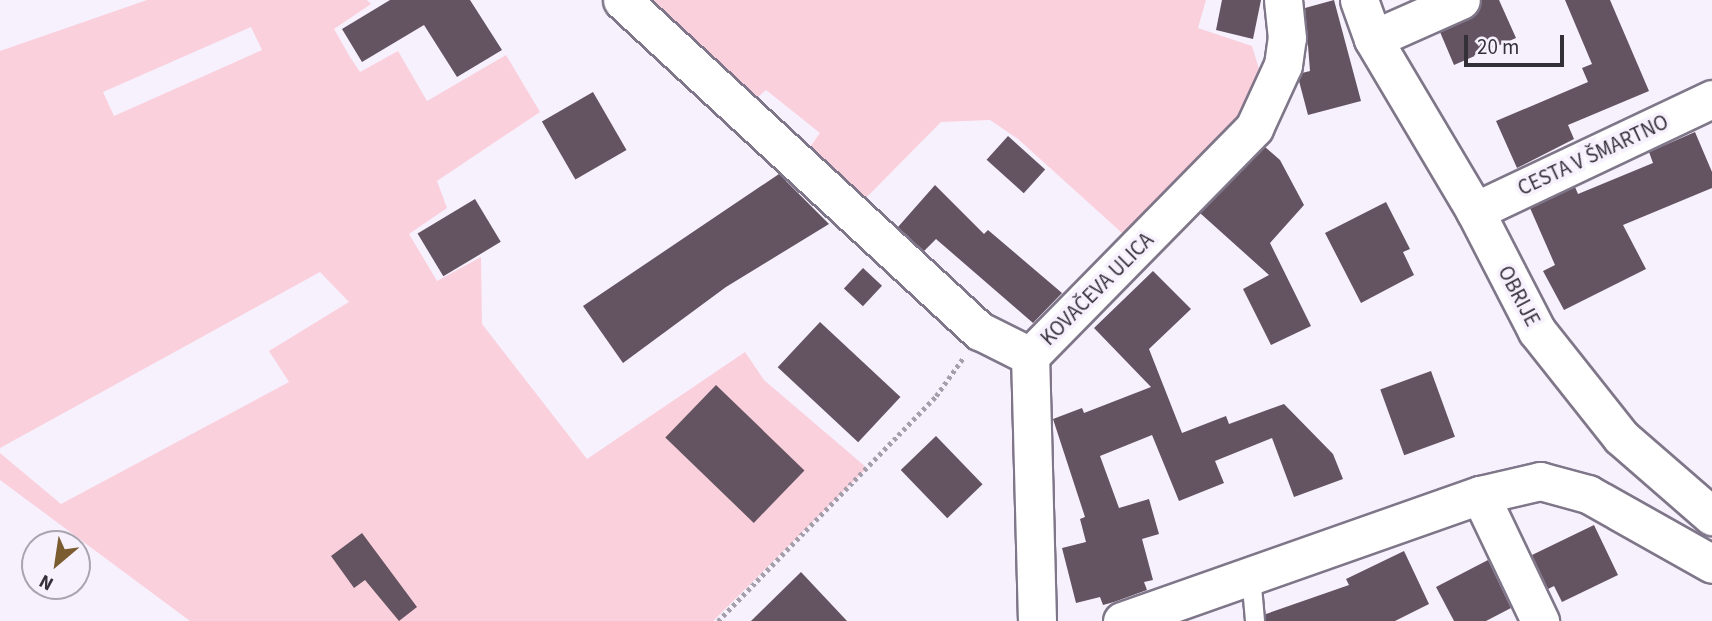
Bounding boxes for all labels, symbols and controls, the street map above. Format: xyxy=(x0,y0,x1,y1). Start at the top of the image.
scale bar xyxy=(1467,21,1567,65)
text: 20 m xyxy=(1477,32,1519,62)
street label: CESTA V ŠMARTNO xyxy=(1514,109,1672,201)
street label: KOVAČEVA ULICA xyxy=(1035,227,1159,351)
street label: OBRIJE xyxy=(1493,261,1545,331)
north arrow xyxy=(21,530,91,600)
text: N xyxy=(34,567,59,597)

